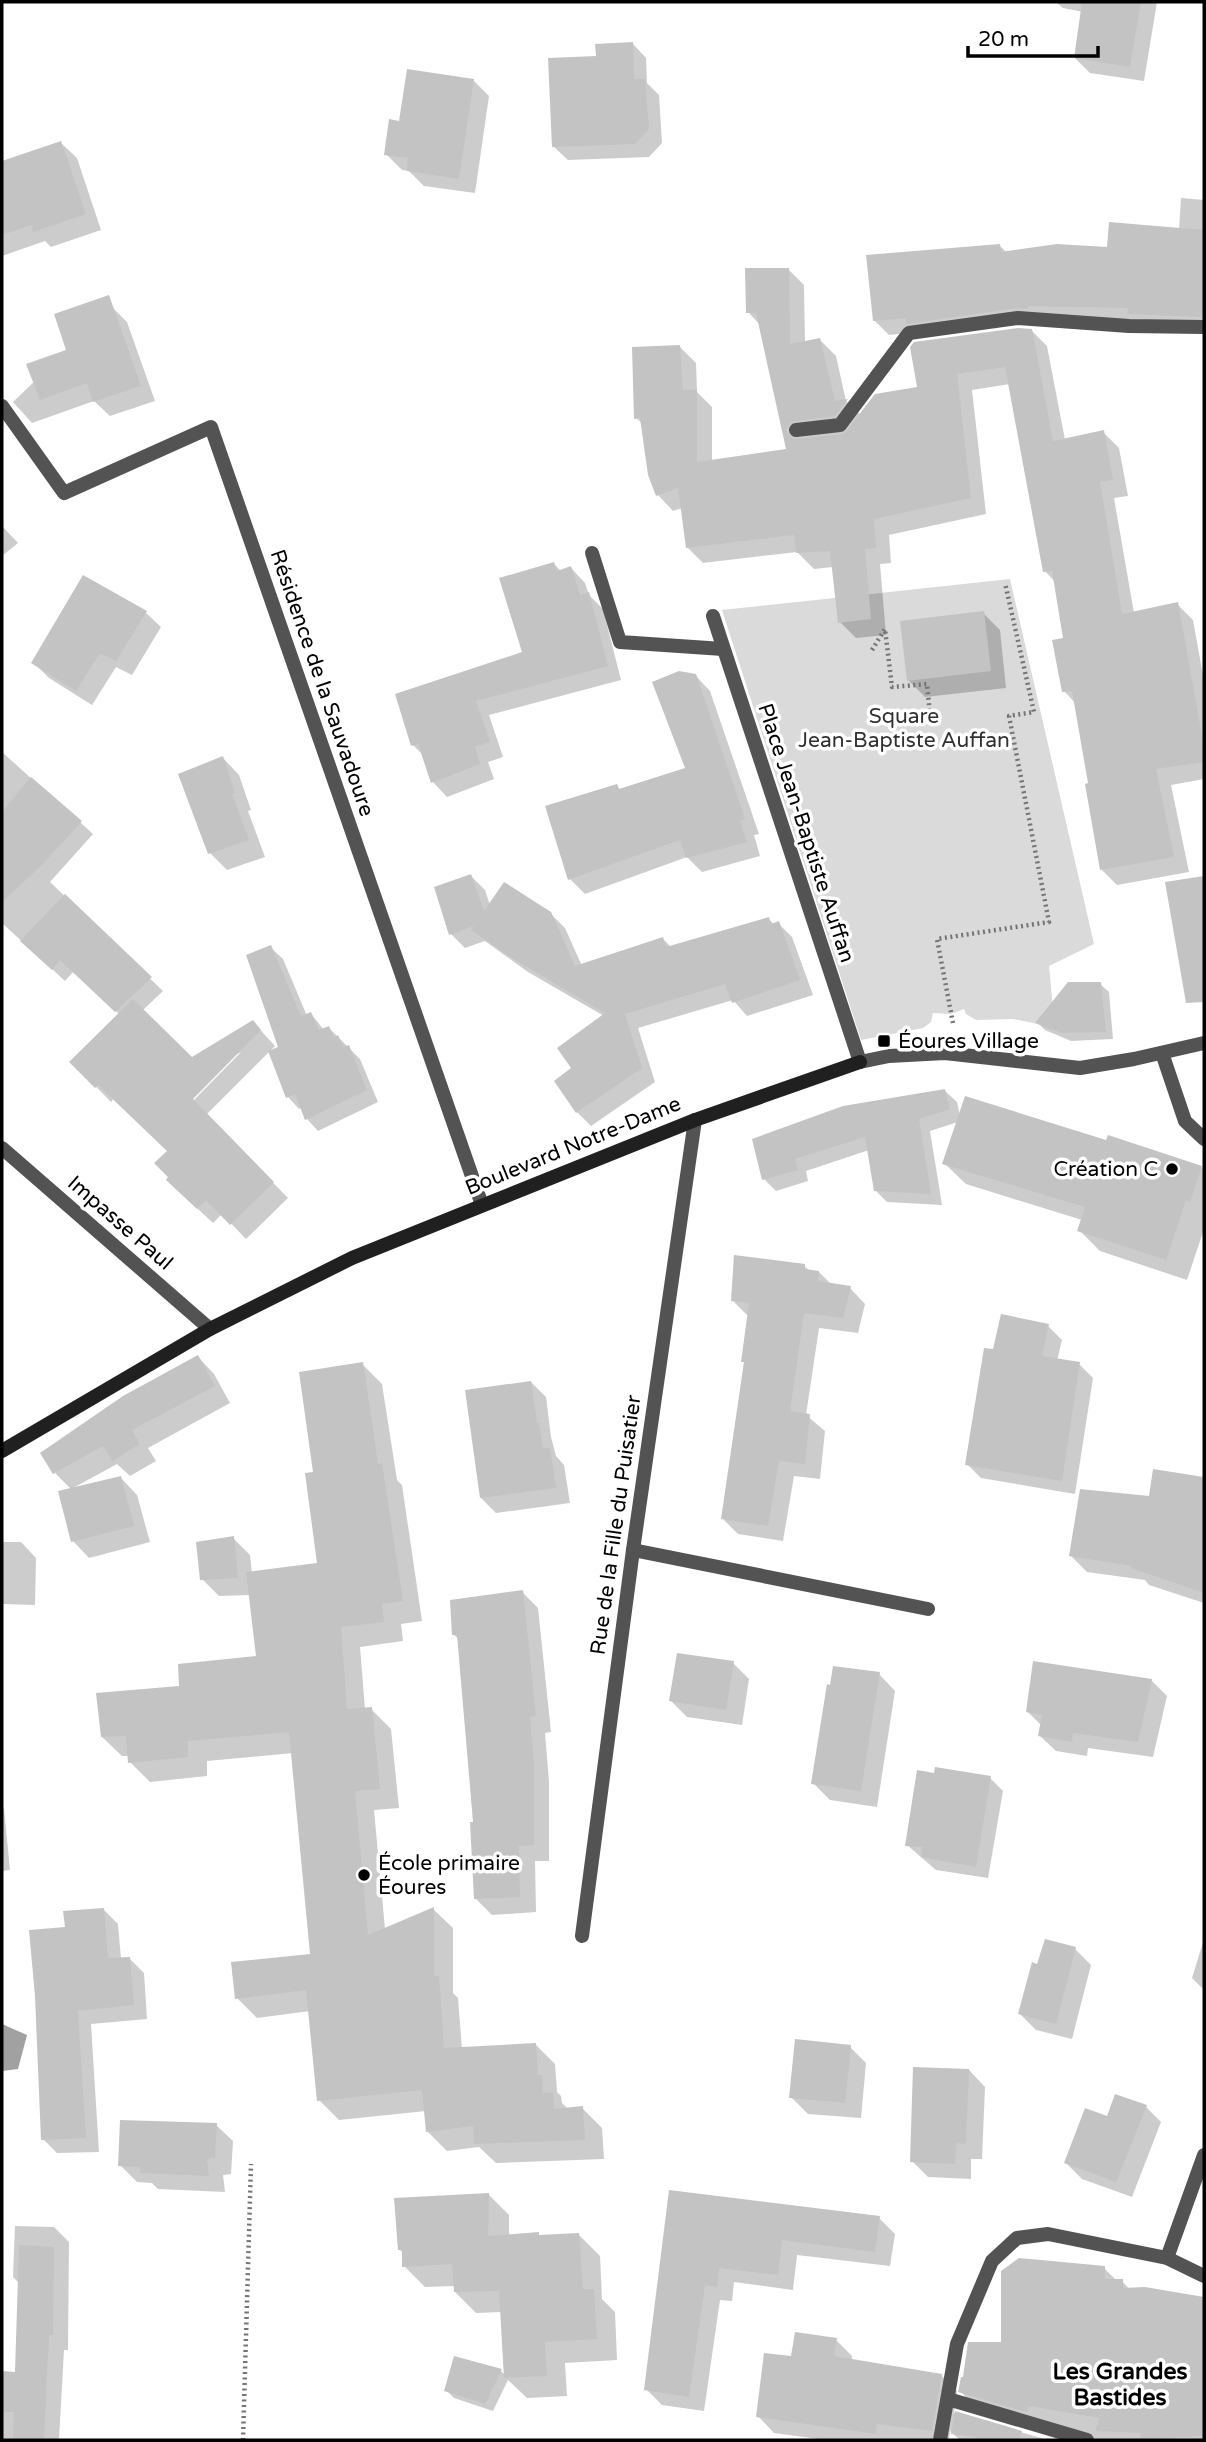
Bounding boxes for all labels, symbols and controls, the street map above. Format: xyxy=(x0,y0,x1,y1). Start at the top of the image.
scale bar xyxy=(968,14,1098,58)
text: 20 m xyxy=(978,27,1029,52)
street label: Résidence de la Sauvadoure xyxy=(265,546,379,820)
street label: Place Jean-Baptiste Auffan xyxy=(752,700,860,966)
park label: Square Jean-Baptiste Auffan xyxy=(798,704,1010,753)
place label: Éoures Village xyxy=(898,1029,1039,1054)
marker: Éoures Village xyxy=(876,1033,892,1049)
street label: Boulevard Notre-Dame xyxy=(462,1091,685,1201)
place label: Création C xyxy=(1054,1157,1158,1182)
marker: Création C xyxy=(1164,1161,1180,1177)
street label: Impasse Paul xyxy=(62,1171,178,1275)
street label: Rue de la Fille du Puisatier xyxy=(585,1394,647,1656)
place label: École primaire Éoures xyxy=(378,1851,520,1900)
marker: École primaire Éoures xyxy=(356,1867,372,1883)
district label: Les Grandes Bastides xyxy=(1052,2358,1188,2412)

